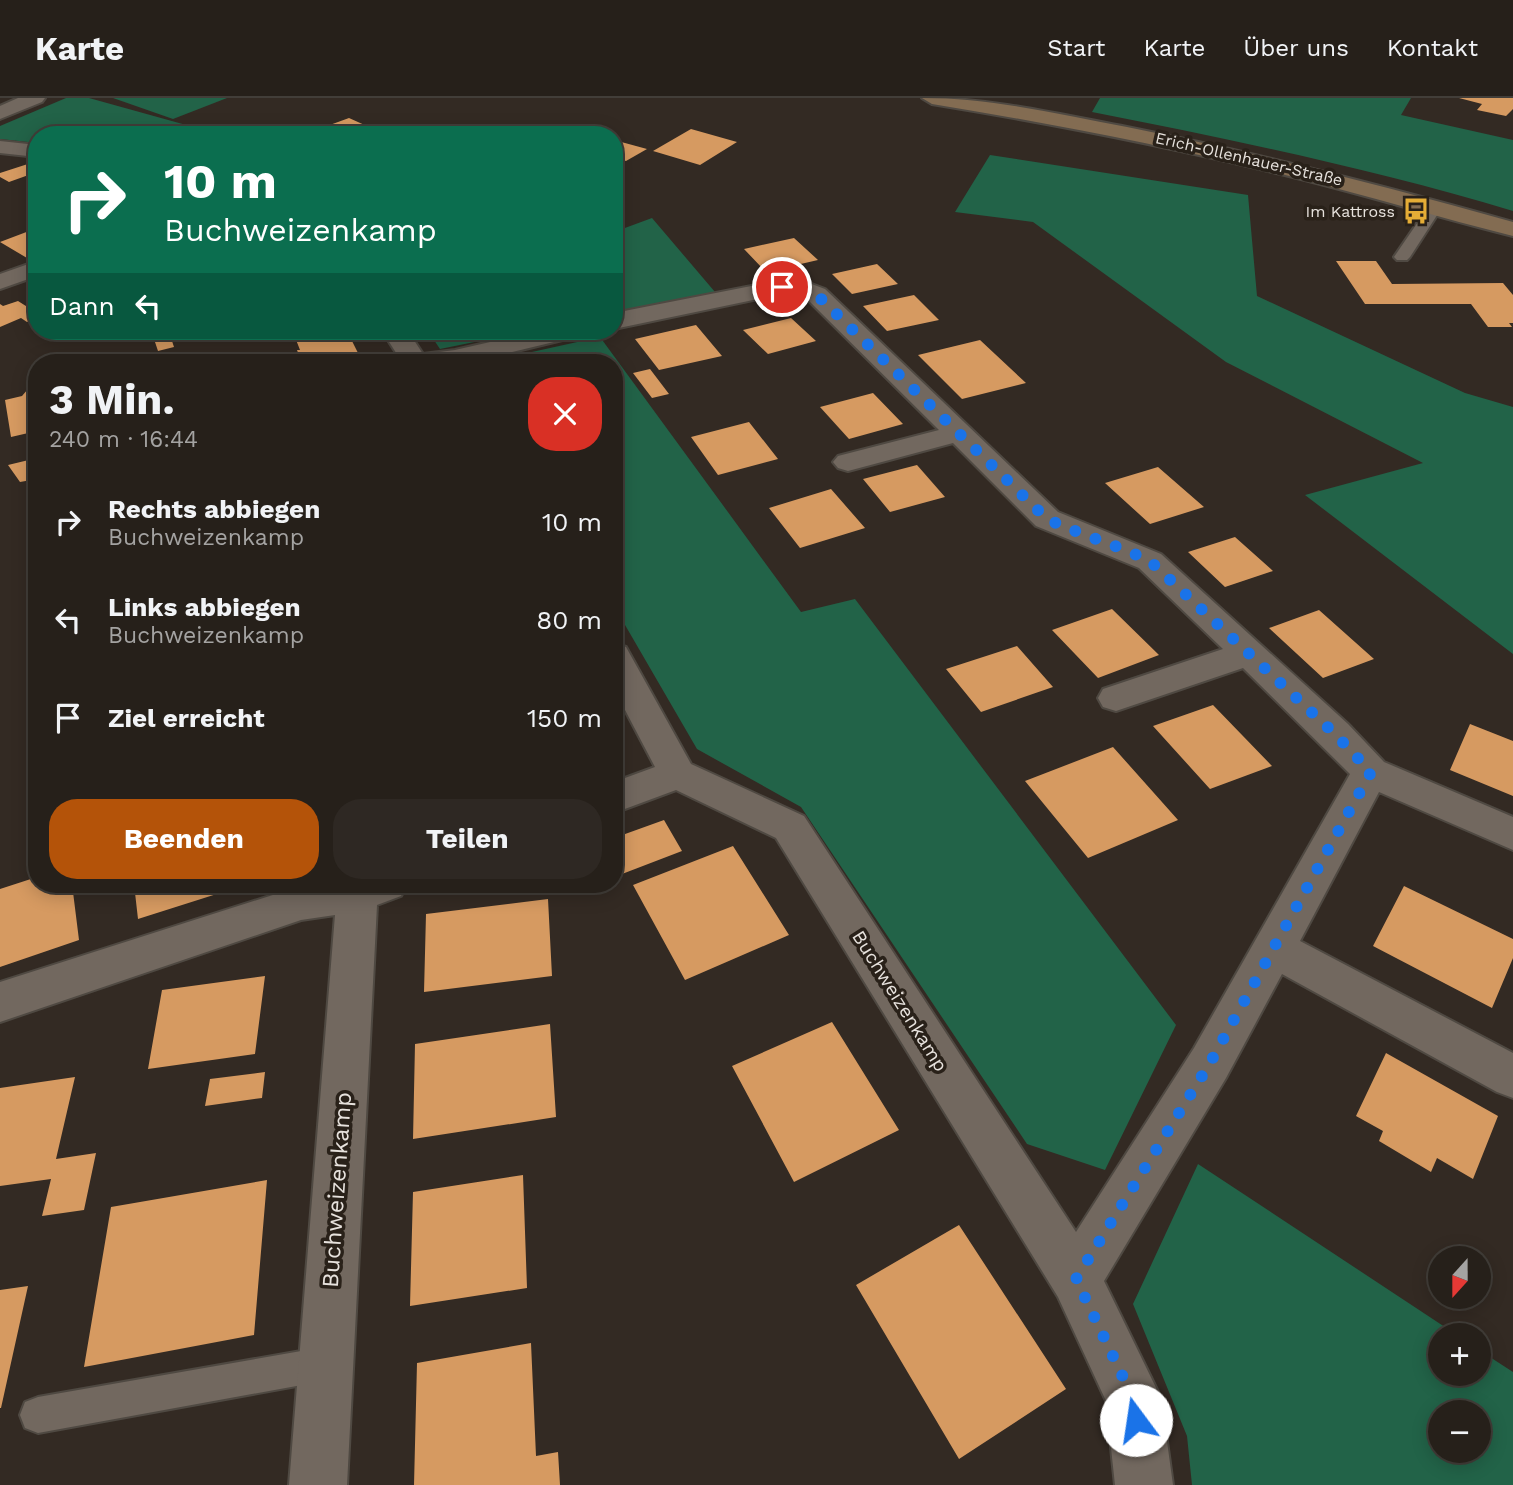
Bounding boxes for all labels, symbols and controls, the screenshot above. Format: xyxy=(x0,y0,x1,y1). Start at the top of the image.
text: Karte xyxy=(35,29,124,68)
text: Start xyxy=(1047,34,1105,62)
text: Karte xyxy=(1143,34,1205,62)
text: Über uns xyxy=(1243,34,1349,62)
text: Kontakt xyxy=(1387,34,1478,62)
street label: Erich-Ollenhauer-Straße xyxy=(1154,128,1344,190)
text: 10 m xyxy=(164,152,277,210)
icon: right xyxy=(49,154,140,245)
bus stop icon: Im Kattross xyxy=(1401,196,1431,226)
place label: Im Kattross xyxy=(1306,202,1395,221)
text: Buchweizenkamp xyxy=(164,211,437,249)
pin xyxy=(752,257,812,317)
icon: arrive xyxy=(763,268,801,306)
icon: left xyxy=(129,287,167,325)
text: Dann xyxy=(49,291,115,321)
text: 3 Min. xyxy=(49,375,175,424)
button: close xyxy=(528,377,602,451)
text: 240 m · 16:44 xyxy=(49,426,198,453)
text: Rechts abbiegen xyxy=(108,494,320,524)
icon: right xyxy=(49,503,87,541)
text: 10 m xyxy=(542,507,602,537)
text: Buchweizenkamp xyxy=(108,524,304,551)
text: Links abbiegen xyxy=(108,592,301,622)
icon: left xyxy=(49,601,87,639)
text: 80 m xyxy=(536,605,602,635)
text: Buchweizenkamp xyxy=(108,622,304,649)
icon: arrive xyxy=(49,699,87,737)
text: Ziel erreicht xyxy=(108,703,265,733)
text: 150 m xyxy=(527,703,602,733)
button: Beenden xyxy=(49,799,319,879)
button: Teilen xyxy=(333,799,602,879)
street label: Buchweizenkamp xyxy=(847,926,953,1076)
street label: Buchweizenkamp xyxy=(317,1091,357,1289)
north arrow xyxy=(1428,1246,1491,1309)
map controls xyxy=(1428,1246,1491,1463)
button: + xyxy=(1428,1323,1491,1386)
position arrow xyxy=(1099,1383,1173,1457)
button: − xyxy=(1428,1400,1491,1463)

